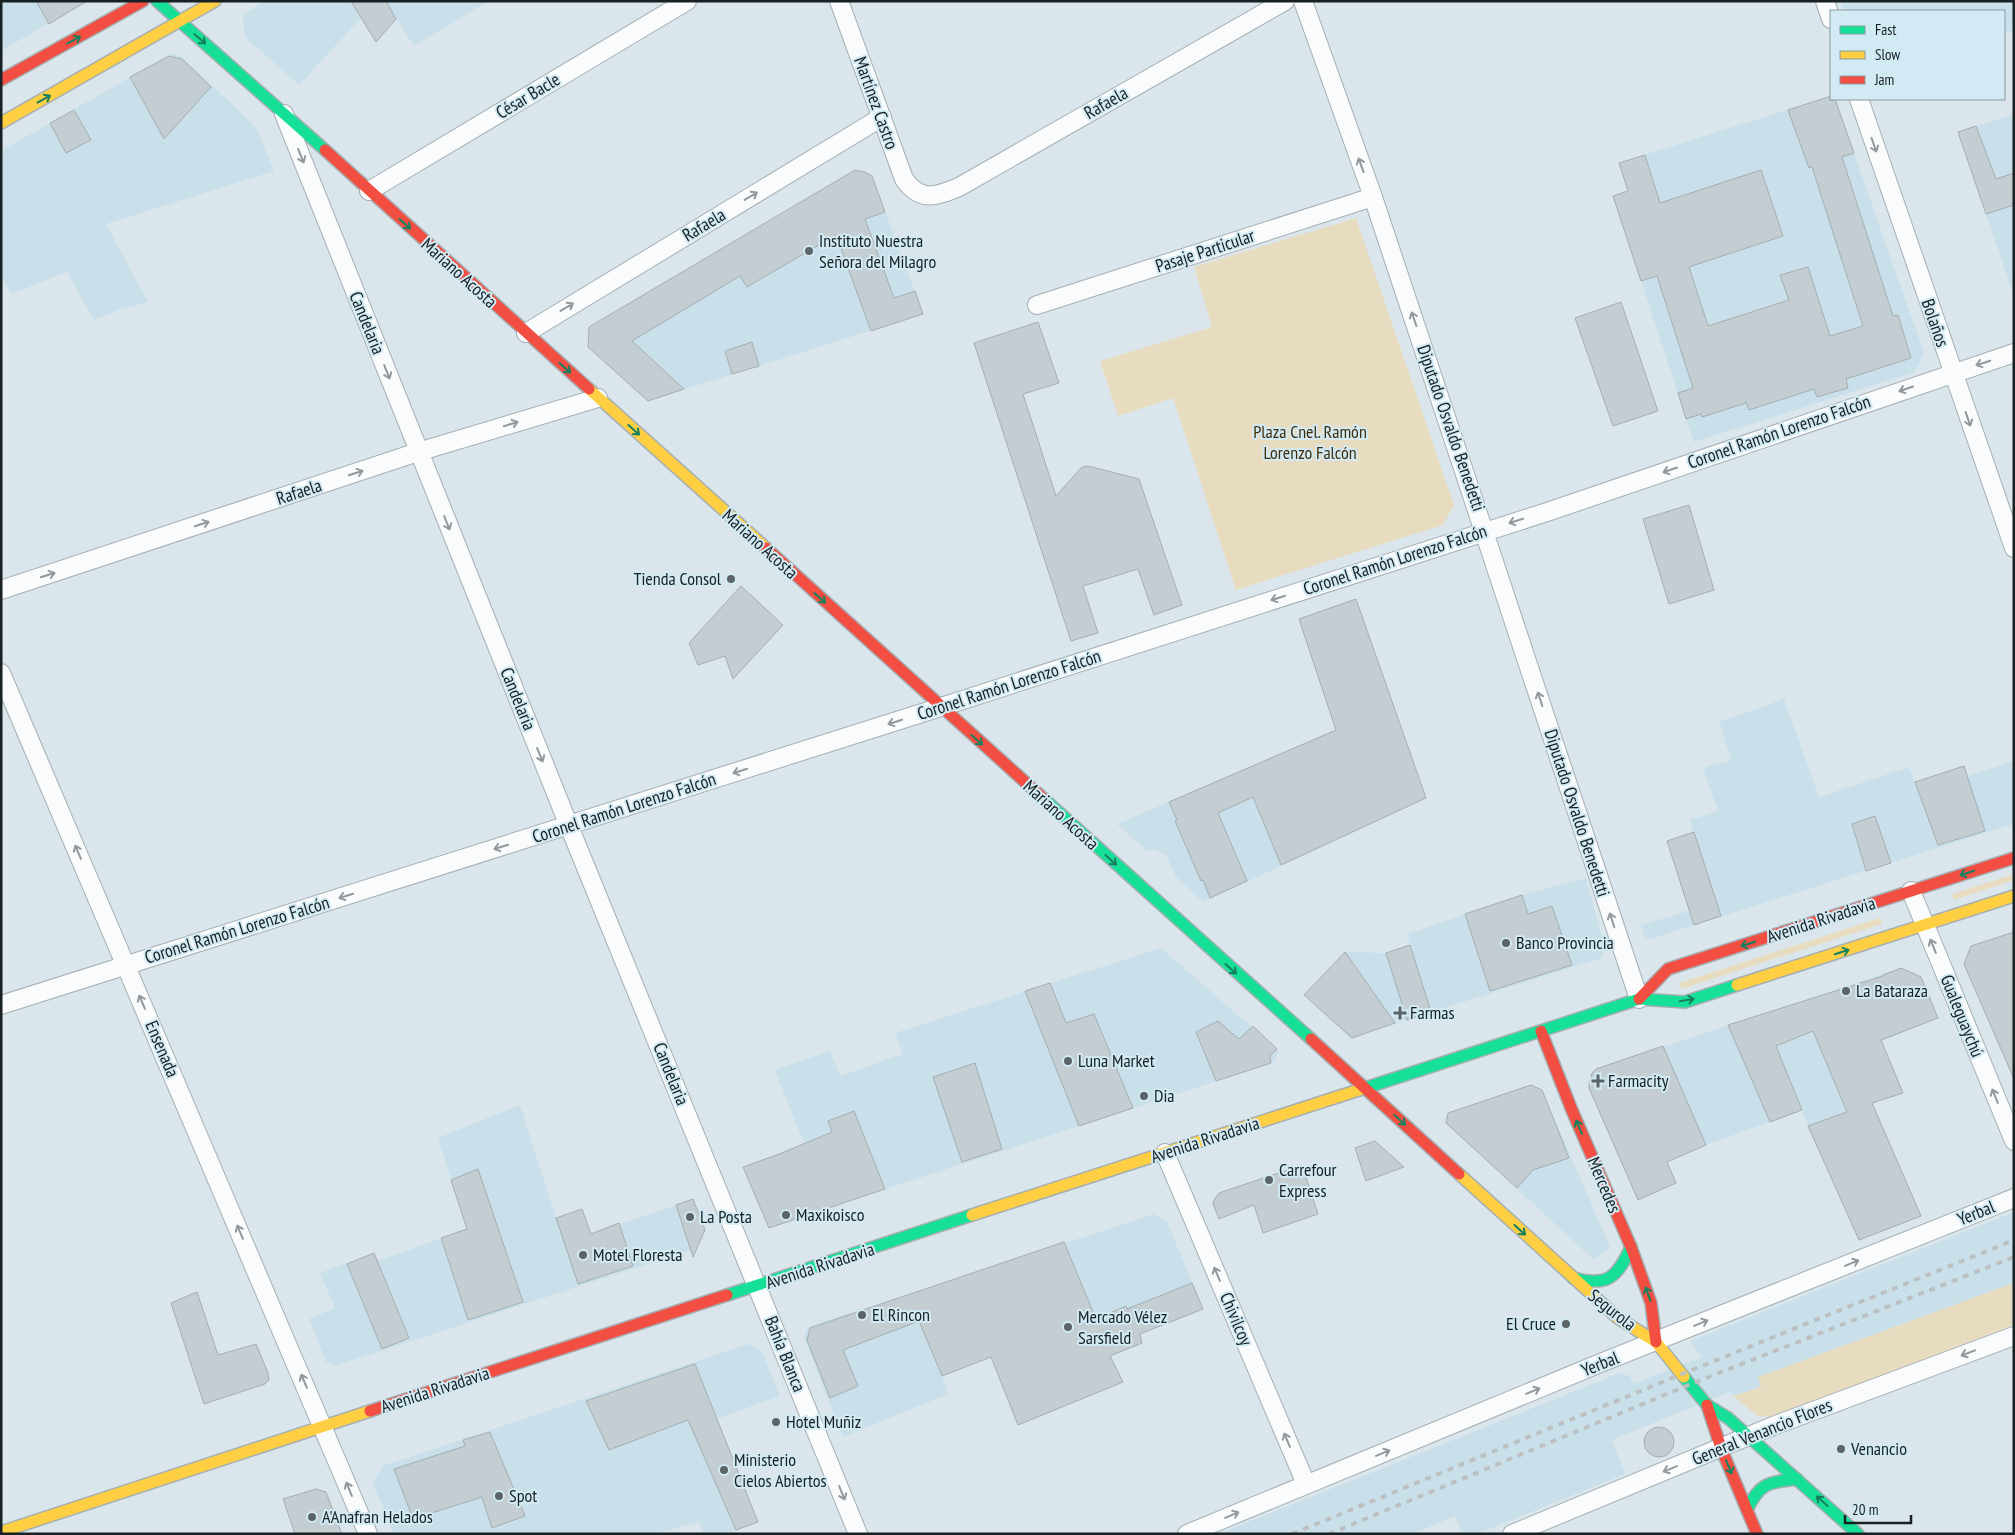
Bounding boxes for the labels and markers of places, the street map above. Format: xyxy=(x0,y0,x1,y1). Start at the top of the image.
place label: Instituto Nuestra Señora del Milagro xyxy=(819,229,936,273)
marker: Instituto Nuestra Señora del Milagro xyxy=(803,245,815,257)
place label: Tienda Consol xyxy=(633,567,722,590)
marker: Tienda Consol xyxy=(725,573,737,585)
place label: Banco Provincia xyxy=(1516,931,1614,954)
marker: Banco Provincia xyxy=(1500,937,1512,949)
place label: La Bataraza xyxy=(1856,979,1928,1002)
marker: La Bataraza xyxy=(1840,985,1852,997)
place label: Farmas xyxy=(1410,1001,1455,1024)
marker: Farmas xyxy=(1394,1007,1406,1019)
place label: Luna Market xyxy=(1078,1049,1155,1072)
marker: Luna Market xyxy=(1062,1055,1074,1067)
place label: Farmacity xyxy=(1608,1069,1669,1092)
marker: Farmacity xyxy=(1592,1075,1604,1087)
place label: Dia xyxy=(1154,1084,1175,1107)
marker: Dia xyxy=(1138,1090,1150,1102)
place label: Carrefour Express xyxy=(1279,1158,1337,1202)
marker: Carrefour Express xyxy=(1263,1174,1275,1186)
place label: Maxikoisco xyxy=(796,1203,865,1226)
place label: La Posta xyxy=(700,1205,752,1228)
marker: Maxikoisco xyxy=(780,1209,792,1221)
marker: La Posta xyxy=(684,1211,696,1223)
place label: Motel Floresta xyxy=(593,1243,683,1266)
marker: Motel Floresta xyxy=(577,1249,589,1261)
place label: El Rincon xyxy=(872,1303,930,1326)
place label: Mercado Vélez Sarsfield xyxy=(1078,1305,1167,1349)
marker: El Rincon xyxy=(856,1309,868,1321)
place label: El Cruce xyxy=(1506,1312,1556,1335)
marker: El Cruce xyxy=(1560,1318,1572,1330)
marker: Mercado Vélez Sarsfield xyxy=(1062,1321,1074,1333)
place label: Hotel Muñiz xyxy=(786,1410,861,1433)
marker: Hotel Muñiz xyxy=(770,1416,782,1428)
place label: Venancio xyxy=(1850,1437,1907,1460)
marker: Venancio xyxy=(1835,1443,1847,1455)
place label: Ministerio Cielos Abiertos xyxy=(734,1448,827,1492)
marker: Ministerio Cielos Abiertos xyxy=(718,1464,730,1476)
place label: Spot xyxy=(509,1484,537,1507)
marker: Spot xyxy=(493,1490,505,1502)
place label: A'Anafran Helados xyxy=(322,1505,433,1528)
marker: A'Anafran Helados xyxy=(306,1511,318,1523)

